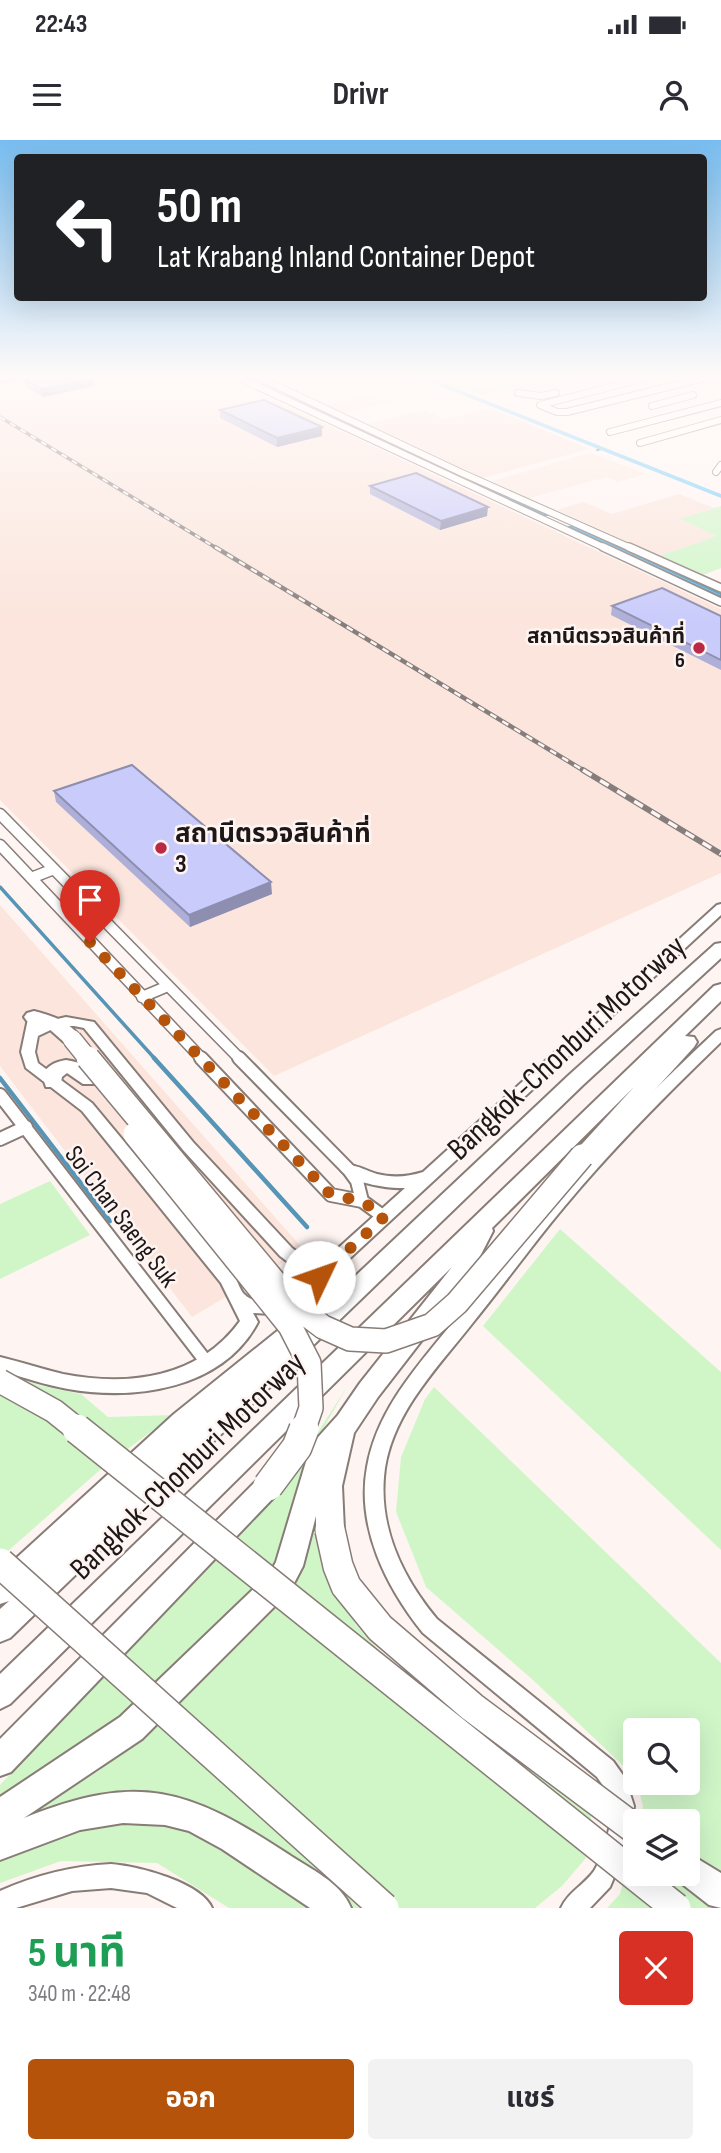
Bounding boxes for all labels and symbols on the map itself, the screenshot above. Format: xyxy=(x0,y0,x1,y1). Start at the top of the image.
place label: สถานีตรวจสินค้าที่ 6 xyxy=(527,621,685,673)
marker: สถานีตรวจสินค้าที่ 6 xyxy=(691,640,707,656)
place label: สถานีตรวจสินค้าที่ 3 xyxy=(175,815,371,880)
marker: สถานีตรวจสินค้าที่ 3 xyxy=(153,840,169,856)
pin xyxy=(60,870,120,942)
street label: Bangkok-Chonburi Motorway xyxy=(440,927,694,1169)
street label: Soi Chan Saeng Suk xyxy=(58,1140,184,1294)
position arrow xyxy=(282,1240,356,1314)
street label: Bangkok-Chonburi Motorway xyxy=(62,1344,314,1588)

